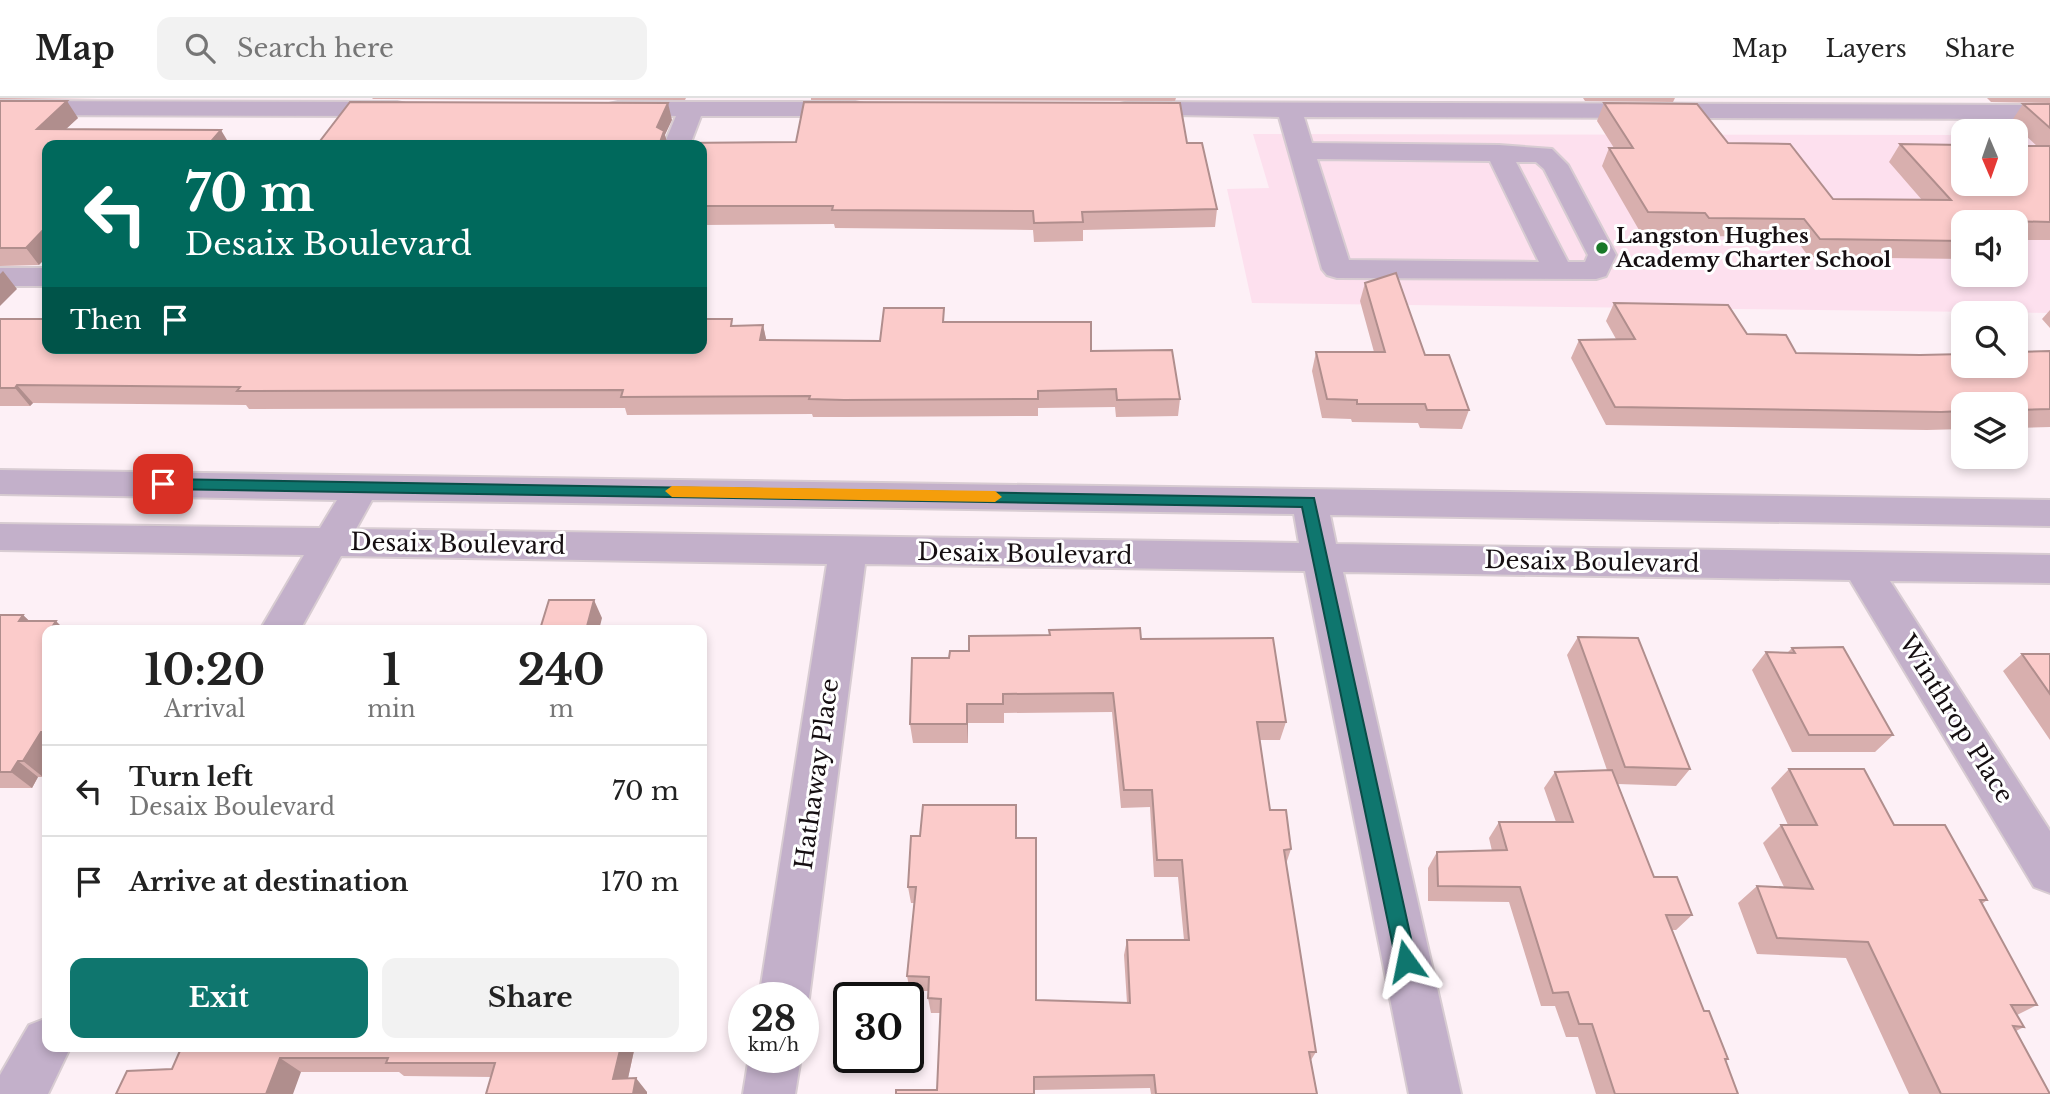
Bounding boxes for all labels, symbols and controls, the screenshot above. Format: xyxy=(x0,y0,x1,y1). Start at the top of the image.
search box xyxy=(157,17,647,80)
text: Map xyxy=(35,28,115,69)
icon: search xyxy=(181,29,219,67)
text: Search here xyxy=(237,32,394,64)
text: Map xyxy=(1732,34,1788,63)
text: Layers xyxy=(1826,34,1907,63)
text: Share xyxy=(1945,34,2015,63)
north arrow xyxy=(1951,119,2028,196)
map controls xyxy=(1951,119,2028,469)
text: 70 m xyxy=(185,163,315,224)
icon: left xyxy=(70,168,161,259)
button: sound xyxy=(1951,210,2028,287)
place label: Langston Hughes Academy Charter School xyxy=(1615,223,1892,273)
text: Desaix Boulevard xyxy=(185,224,472,264)
marker: Langston Hughes Academy Charter School xyxy=(1594,240,1610,256)
icon: arrive xyxy=(156,301,194,339)
button: search xyxy=(1951,301,2028,378)
text: Then xyxy=(70,304,142,336)
button: layers xyxy=(1951,392,2028,469)
pin xyxy=(133,454,193,514)
icon: arrive xyxy=(144,465,182,503)
street label: Desaix Boulevard xyxy=(350,527,566,560)
street label: Desaix Boulevard xyxy=(917,537,1133,570)
street label: Desaix Boulevard xyxy=(1484,545,1700,578)
street label: Winthrop Place xyxy=(1893,629,2020,808)
text: 10:20 xyxy=(144,644,265,696)
text: 1 xyxy=(382,644,401,696)
text: 240 xyxy=(518,644,605,696)
street label: Hathaway Place xyxy=(789,677,844,871)
text: Arrival xyxy=(164,695,245,723)
text: min xyxy=(367,695,416,723)
text: m xyxy=(549,695,574,723)
text: Turn left xyxy=(129,761,253,793)
icon: left xyxy=(70,772,108,810)
text: 70 m xyxy=(612,775,679,807)
text: Desaix Boulevard xyxy=(129,793,335,821)
icon: arrive xyxy=(70,863,108,901)
text: Arrive at destination xyxy=(129,866,409,898)
text: 170 m xyxy=(600,866,679,898)
position arrow xyxy=(1369,924,1443,998)
button: Exit xyxy=(70,958,368,1038)
button: Share xyxy=(382,958,679,1038)
speed limit sign: 30 xyxy=(833,982,924,1073)
text: 28 xyxy=(751,997,796,1040)
text: km/h xyxy=(748,1034,799,1056)

